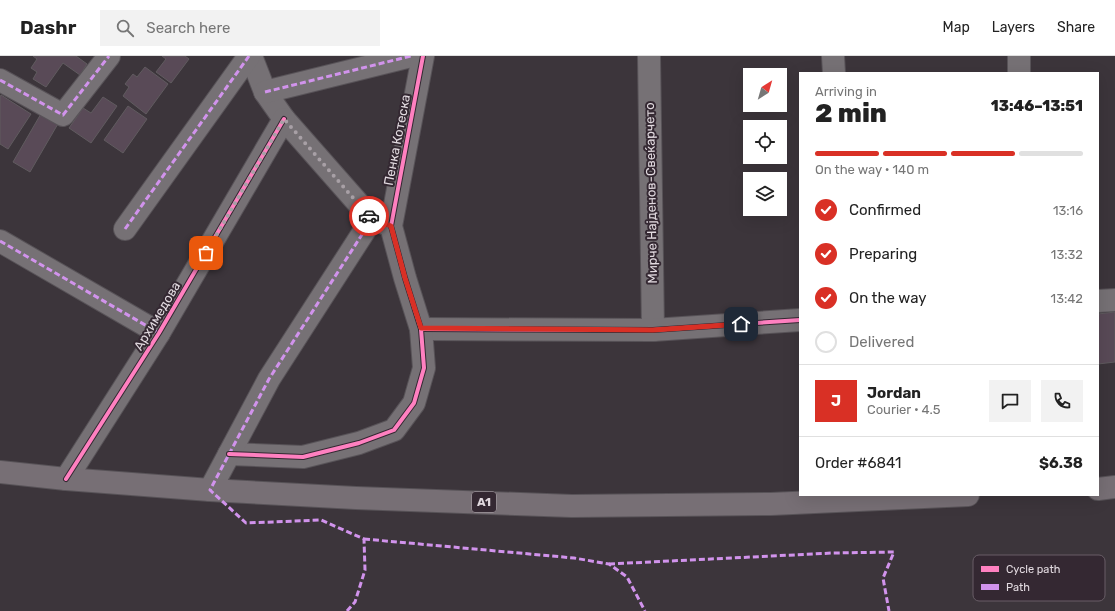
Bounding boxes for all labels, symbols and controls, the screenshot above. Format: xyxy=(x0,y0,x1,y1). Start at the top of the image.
search box xyxy=(100,10,380,46)
text: Dashr xyxy=(20,16,76,39)
icon: search xyxy=(114,17,136,39)
text: Search here xyxy=(146,19,230,37)
text: Map xyxy=(943,19,970,36)
text: Layers xyxy=(992,19,1035,36)
text: Share xyxy=(1057,19,1095,36)
north arrow xyxy=(743,68,787,112)
map controls xyxy=(743,68,787,216)
text: Arriving in xyxy=(815,84,877,99)
street label: Пенка Котеска xyxy=(381,93,413,187)
text: 13:46–13:51 xyxy=(991,97,1083,115)
text: 2 min xyxy=(815,98,887,129)
street label: Мирче Најденов-Свеќарчето xyxy=(642,102,660,284)
button: locate xyxy=(743,120,787,164)
text: On the way · 140 m xyxy=(815,162,929,177)
button: layers xyxy=(743,172,787,216)
courier xyxy=(349,196,389,236)
icon: check xyxy=(815,199,837,221)
text: Confirmed xyxy=(849,201,921,219)
text: 13:16 xyxy=(1053,203,1083,218)
icon: car xyxy=(358,205,380,227)
pin xyxy=(189,236,223,270)
icon: bag xyxy=(195,242,217,264)
icon: check xyxy=(815,243,837,265)
text: Preparing xyxy=(849,245,917,263)
text: 13:32 xyxy=(1051,247,1083,262)
street label: Архимедова xyxy=(131,279,183,353)
icon: check xyxy=(815,287,837,309)
text: On the way xyxy=(849,289,927,307)
text: 13:42 xyxy=(1051,291,1083,306)
pin xyxy=(724,307,758,341)
icon: home xyxy=(730,313,752,335)
text: Delivered xyxy=(849,333,914,351)
button: chat xyxy=(989,380,1031,422)
button: phone xyxy=(1041,380,1083,422)
text: Jordan xyxy=(867,384,921,402)
text: J xyxy=(831,392,841,410)
text: Courier · 4.5 xyxy=(867,402,941,417)
text: Order #6841 xyxy=(815,454,902,472)
text: $6.38 xyxy=(1039,454,1083,472)
road number: A1 xyxy=(472,492,496,512)
legend xyxy=(973,555,1105,601)
text: Cycle path xyxy=(1006,563,1060,576)
text: Path xyxy=(1006,581,1030,594)

